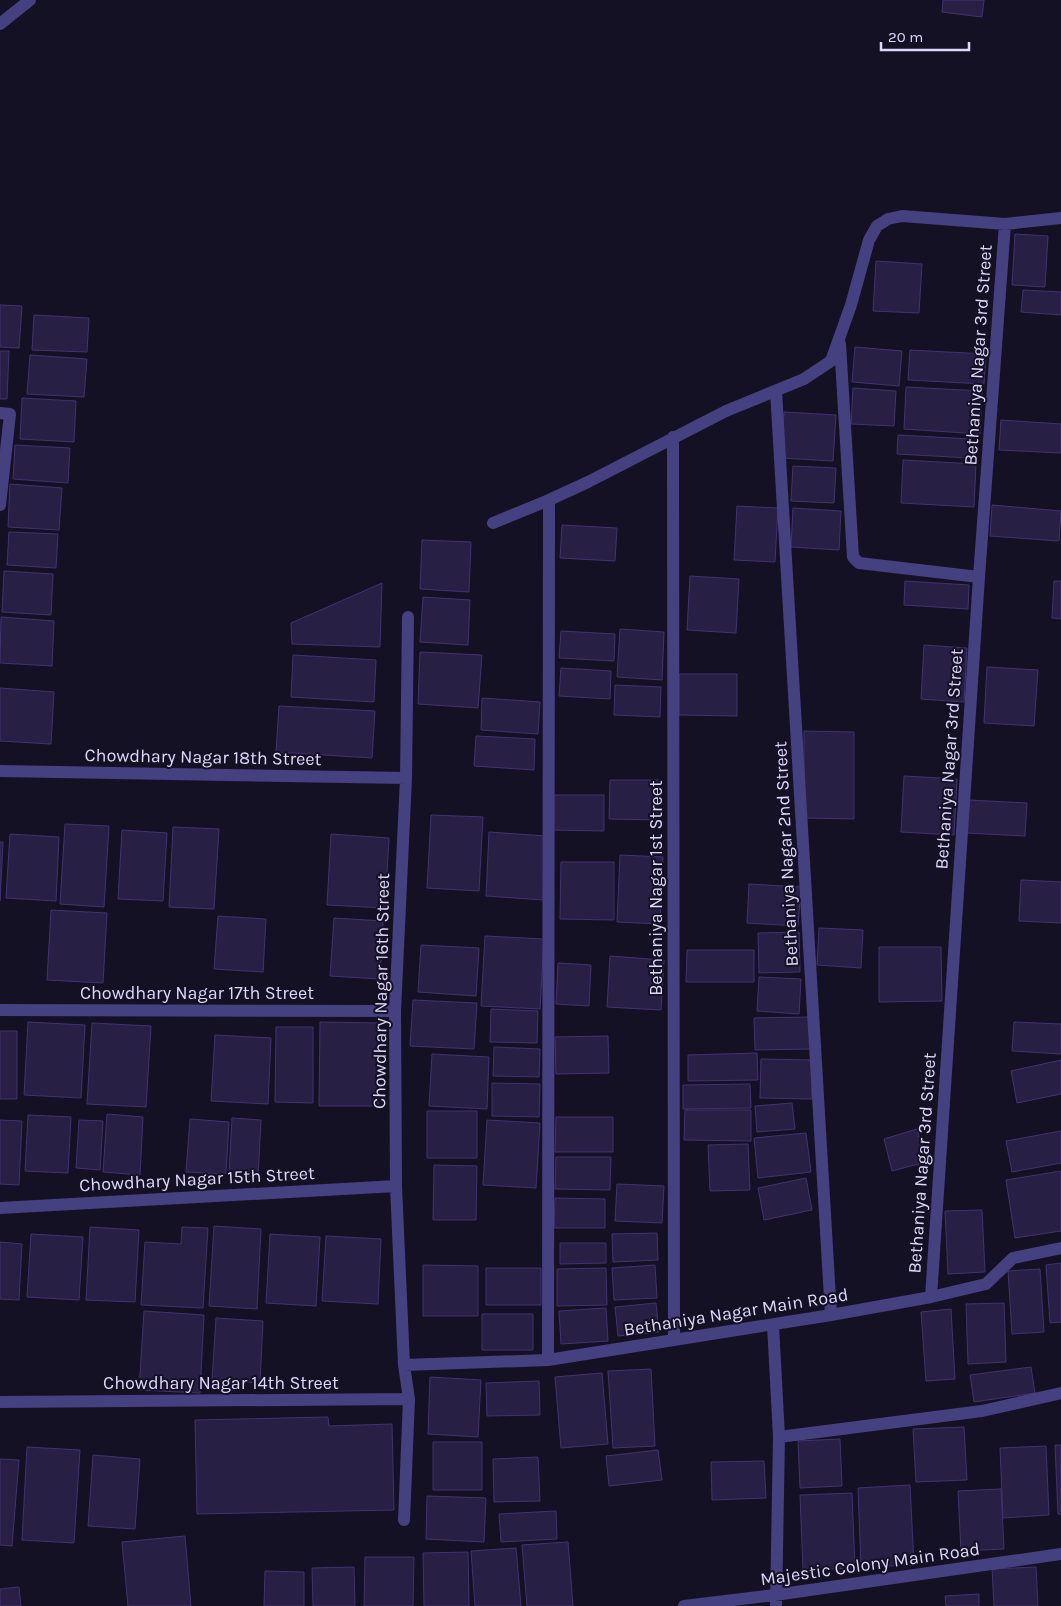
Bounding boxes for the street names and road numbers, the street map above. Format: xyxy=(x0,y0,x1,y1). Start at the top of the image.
street label: Bethaniya Nagar 3rd Street xyxy=(959,244,997,466)
street label: Bethaniya Nagar 3rd Street xyxy=(930,648,968,870)
street label: Bethaniya Nagar 2nd Street xyxy=(769,741,803,967)
street label: Chowdhary Nagar 18th Street xyxy=(84,744,322,770)
street label: Bethaniya Nagar 1st Street xyxy=(645,780,667,996)
street label: Chowdhary Nagar 16th Street xyxy=(368,873,394,1109)
street label: Chowdhary Nagar 17th Street xyxy=(80,982,314,1004)
street label: Bethaniya Nagar 3rd Street xyxy=(903,1052,941,1274)
street label: Chowdhary Nagar 15th Street xyxy=(79,1162,316,1196)
street label: Bethaniya Nagar Main Road xyxy=(622,1283,850,1341)
street label: Chowdhary Nagar 14th Street xyxy=(103,1372,339,1394)
street label: Majestic Colony Main Road xyxy=(759,1538,981,1590)

